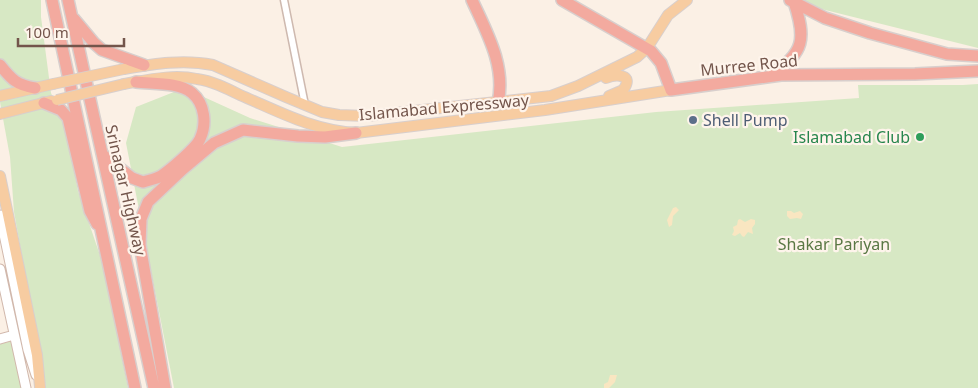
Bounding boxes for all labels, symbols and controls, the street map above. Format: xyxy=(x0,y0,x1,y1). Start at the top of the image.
scale bar xyxy=(18,15,124,47)
text: 100 m xyxy=(25,22,69,42)
street label: Murree Road xyxy=(699,49,799,81)
street label: Islamabad Expressway xyxy=(358,89,531,125)
place label: Shell Pump xyxy=(703,109,787,131)
marker: Shell Pump xyxy=(687,114,699,126)
street label: Srinagar Highway xyxy=(100,123,152,258)
place label: Islamabad Club xyxy=(793,126,910,148)
marker: Islamabad Club xyxy=(914,131,926,143)
park label: Shakar Pariyan xyxy=(778,233,890,255)

